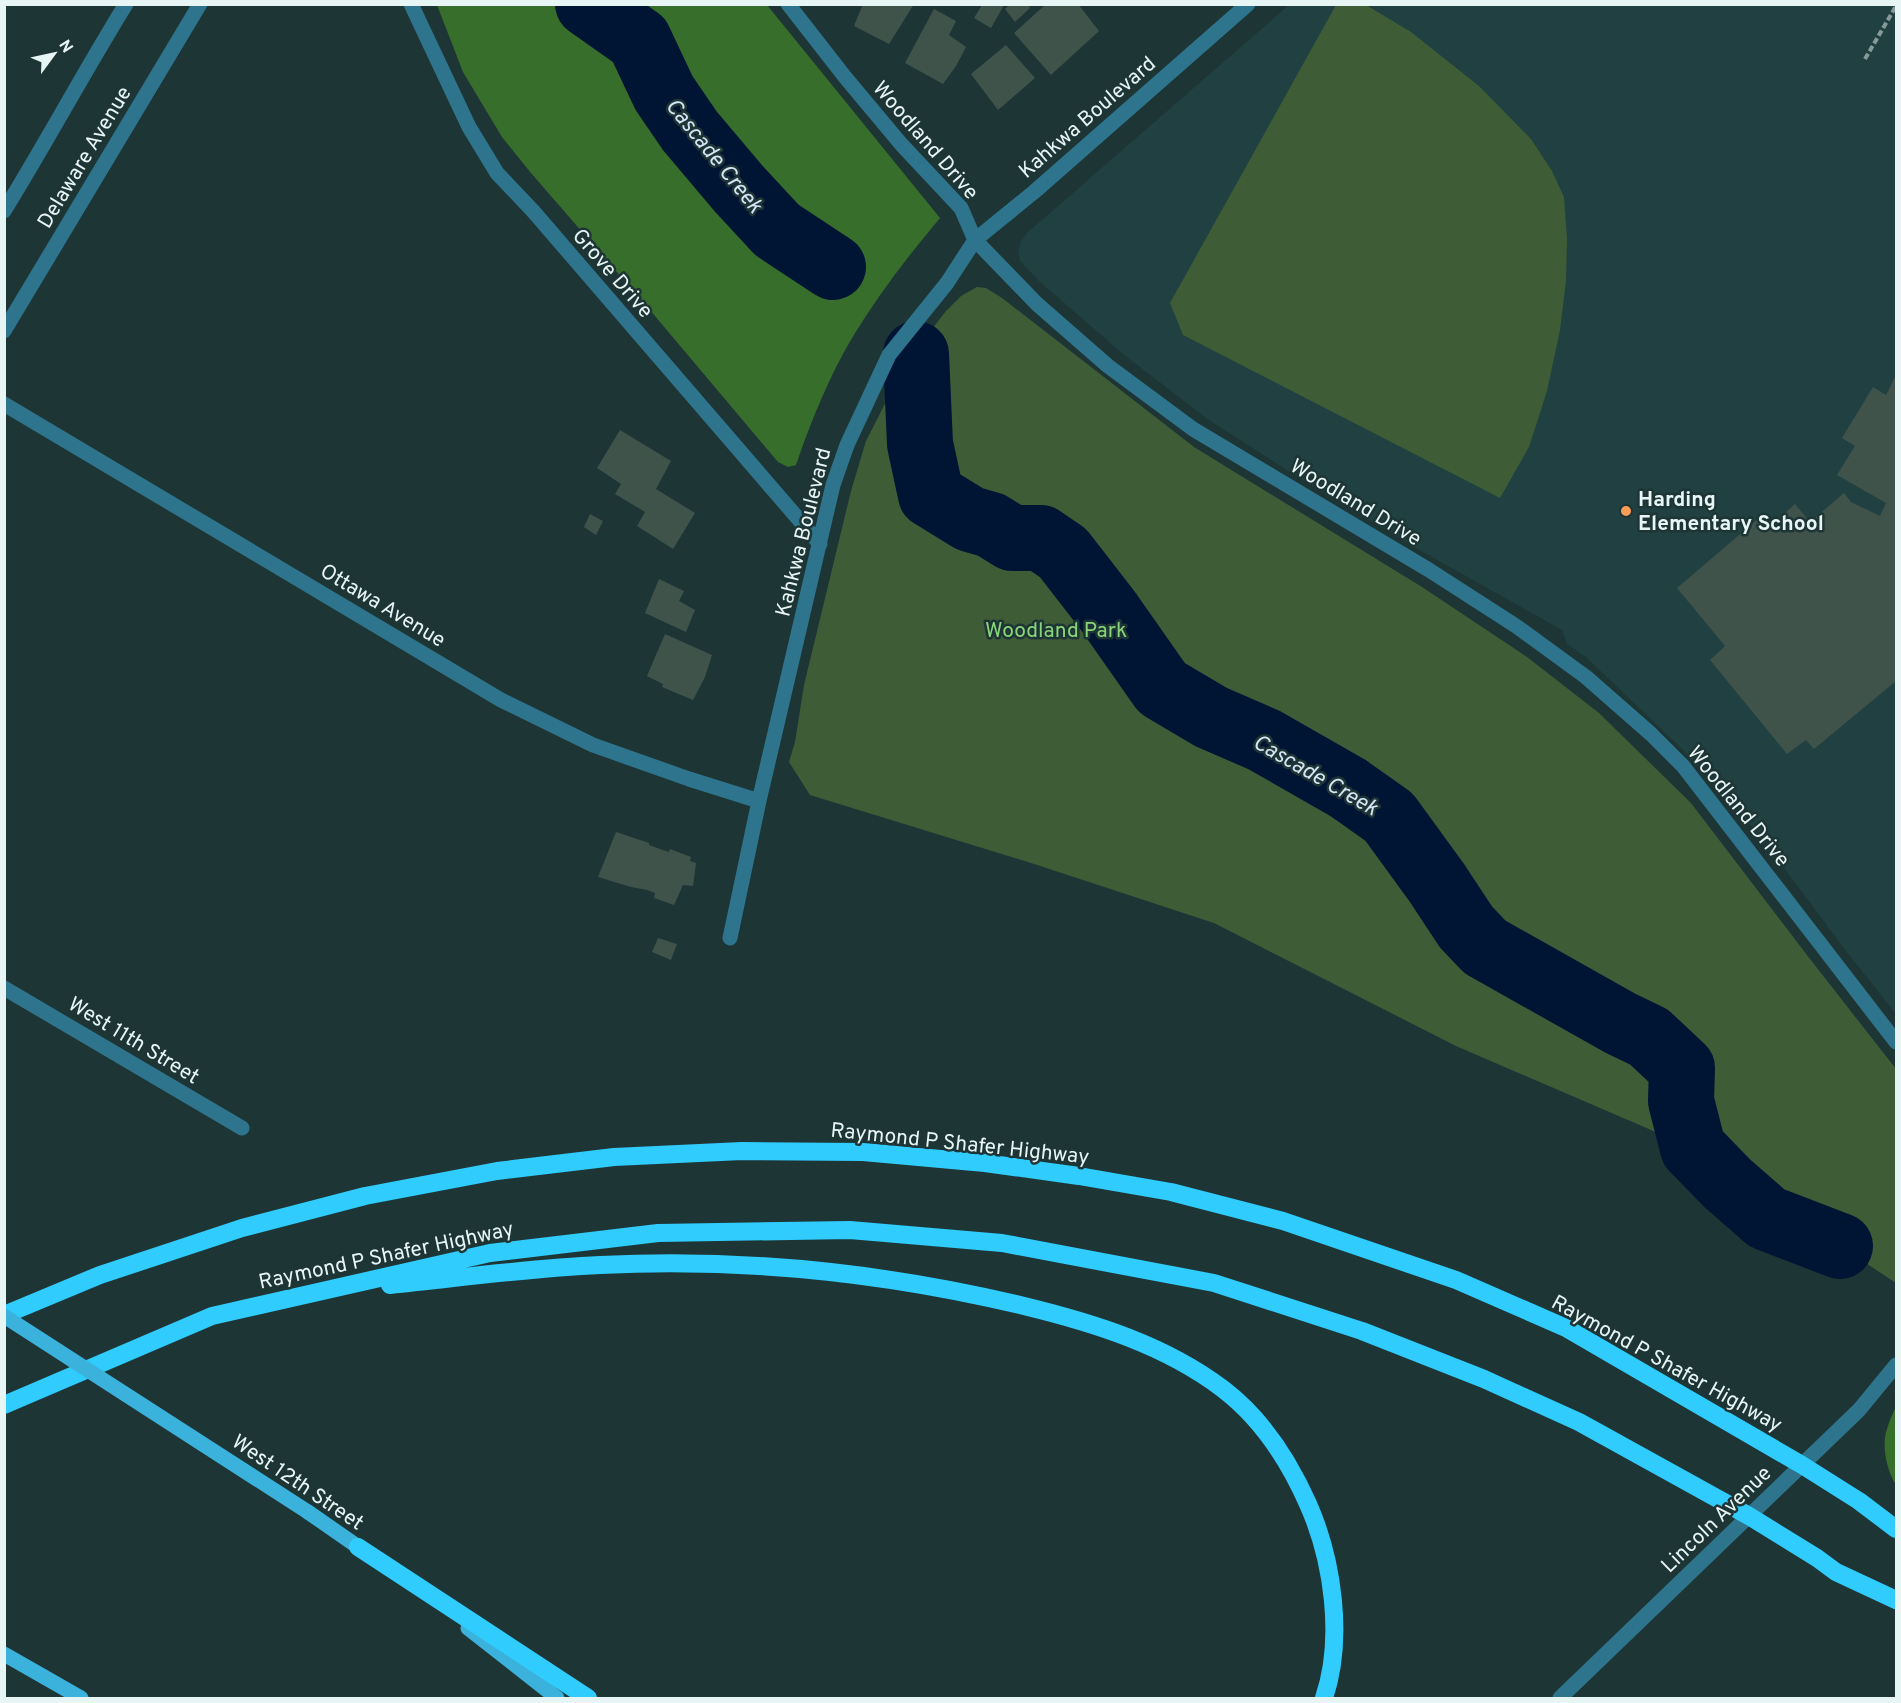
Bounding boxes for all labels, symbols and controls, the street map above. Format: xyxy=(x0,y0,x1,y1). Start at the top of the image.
north arrow xyxy=(24,24,84,84)
text: N xyxy=(53,37,76,57)
street label: Kahkwa Boulevard xyxy=(1014,51,1162,185)
street label: Woodland Drive xyxy=(866,76,984,206)
street label: Delaware Avenue xyxy=(32,82,138,234)
water label: Cascade Creek xyxy=(659,94,768,220)
street label: Grove Drive xyxy=(565,223,658,324)
street label: Kahkwa Boulevard xyxy=(770,445,838,620)
street label: Woodland Drive xyxy=(1285,453,1426,553)
place label: Harding Elementary School xyxy=(1638,487,1824,538)
marker: Harding Elementary School xyxy=(1619,504,1633,518)
street label: Ottawa Avenue xyxy=(315,558,450,654)
park label: Woodland Park xyxy=(985,618,1127,645)
water label: Cascade Creek xyxy=(1247,729,1383,823)
street label: Woodland Drive xyxy=(1681,741,1795,873)
street label: West 11th Street xyxy=(63,991,204,1091)
street label: Raymond P Shafer Highway xyxy=(829,1117,1090,1171)
street label: Raymond P Shafer Highway xyxy=(256,1216,516,1297)
street label: Raymond P Shafer Highway xyxy=(1546,1290,1786,1439)
street label: West 12th Street xyxy=(226,1429,368,1537)
street label: Lincoln Avenue xyxy=(1656,1461,1778,1580)

